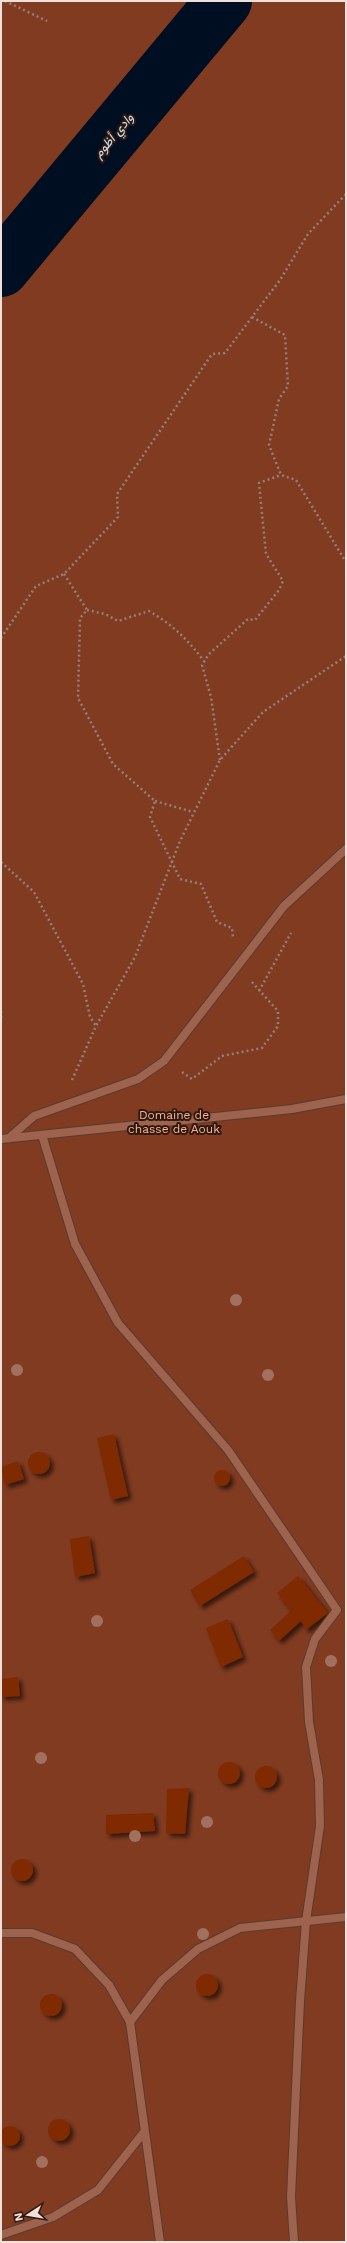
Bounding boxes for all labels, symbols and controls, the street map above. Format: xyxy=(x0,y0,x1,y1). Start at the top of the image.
water label: وادي أظوم xyxy=(90,110,139,163)
park label: Domaine de chasse de Aouk xyxy=(128,1108,220,1136)
north arrow xyxy=(8,2195,48,2235)
text: N xyxy=(12,2212,26,2222)

